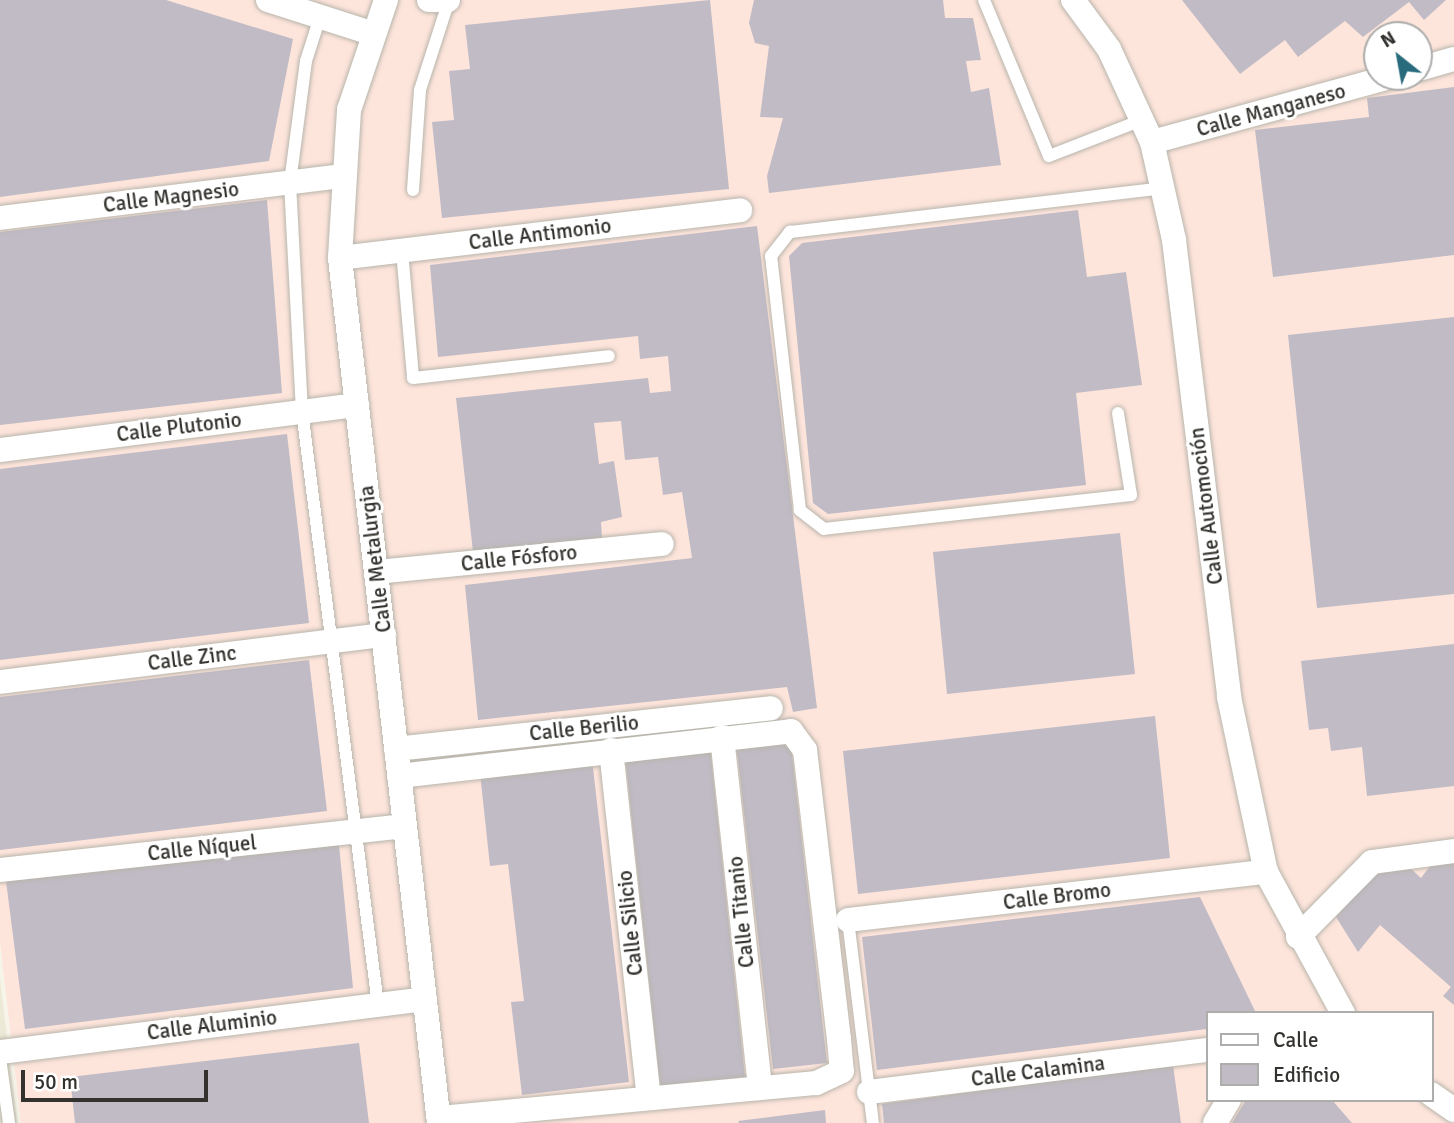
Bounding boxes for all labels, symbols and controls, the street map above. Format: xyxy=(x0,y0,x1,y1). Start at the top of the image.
north arrow xyxy=(1363,21,1433,91)
text: N xyxy=(1376,26,1400,53)
street label: Calle Manganeso xyxy=(1194,78,1348,142)
street label: Calle Magnesio xyxy=(102,176,240,218)
street label: Calle Antimonio xyxy=(467,213,613,255)
street label: Calle Plutonio xyxy=(115,407,243,447)
street label: Calle Automoción xyxy=(1184,426,1228,586)
street label: Calle Metalurgia xyxy=(353,484,397,634)
street label: Calle Fósforo xyxy=(460,539,578,577)
street label: Calle Zinc xyxy=(146,640,238,676)
street label: Calle Berilio xyxy=(528,710,640,746)
street label: Calle Níquel xyxy=(146,830,258,866)
street label: Calle Titanio xyxy=(723,855,759,969)
street label: Calle Silicio xyxy=(612,869,648,977)
street label: Calle Bromo xyxy=(1002,877,1112,915)
street label: Calle Aluminio xyxy=(146,1005,278,1045)
legend xyxy=(1206,1011,1433,1102)
text: Calle xyxy=(1273,1027,1319,1053)
street label: Calle Calamina xyxy=(970,1050,1106,1092)
scale bar xyxy=(24,1056,212,1100)
text: Edificio xyxy=(1273,1062,1340,1088)
text: 50 m xyxy=(34,1069,78,1095)

